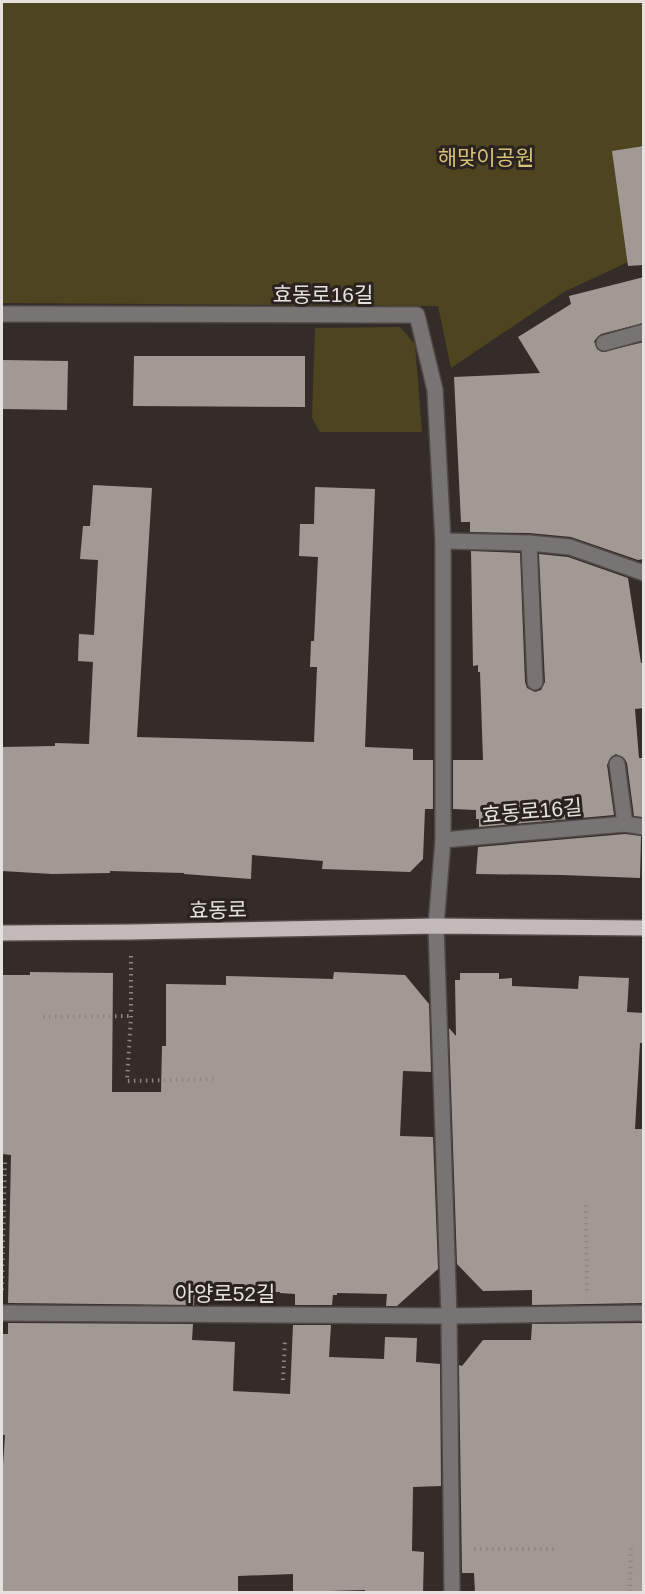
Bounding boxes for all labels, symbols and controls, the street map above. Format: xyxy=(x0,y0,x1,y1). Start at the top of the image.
park label: 해맞이공원 xyxy=(438,146,534,169)
street label: 효동로16길 xyxy=(273,283,373,306)
street label: 효동로16길 xyxy=(481,795,583,827)
street label: 효동로 xyxy=(189,898,247,922)
street label: 아양로52길 xyxy=(175,1282,275,1305)

